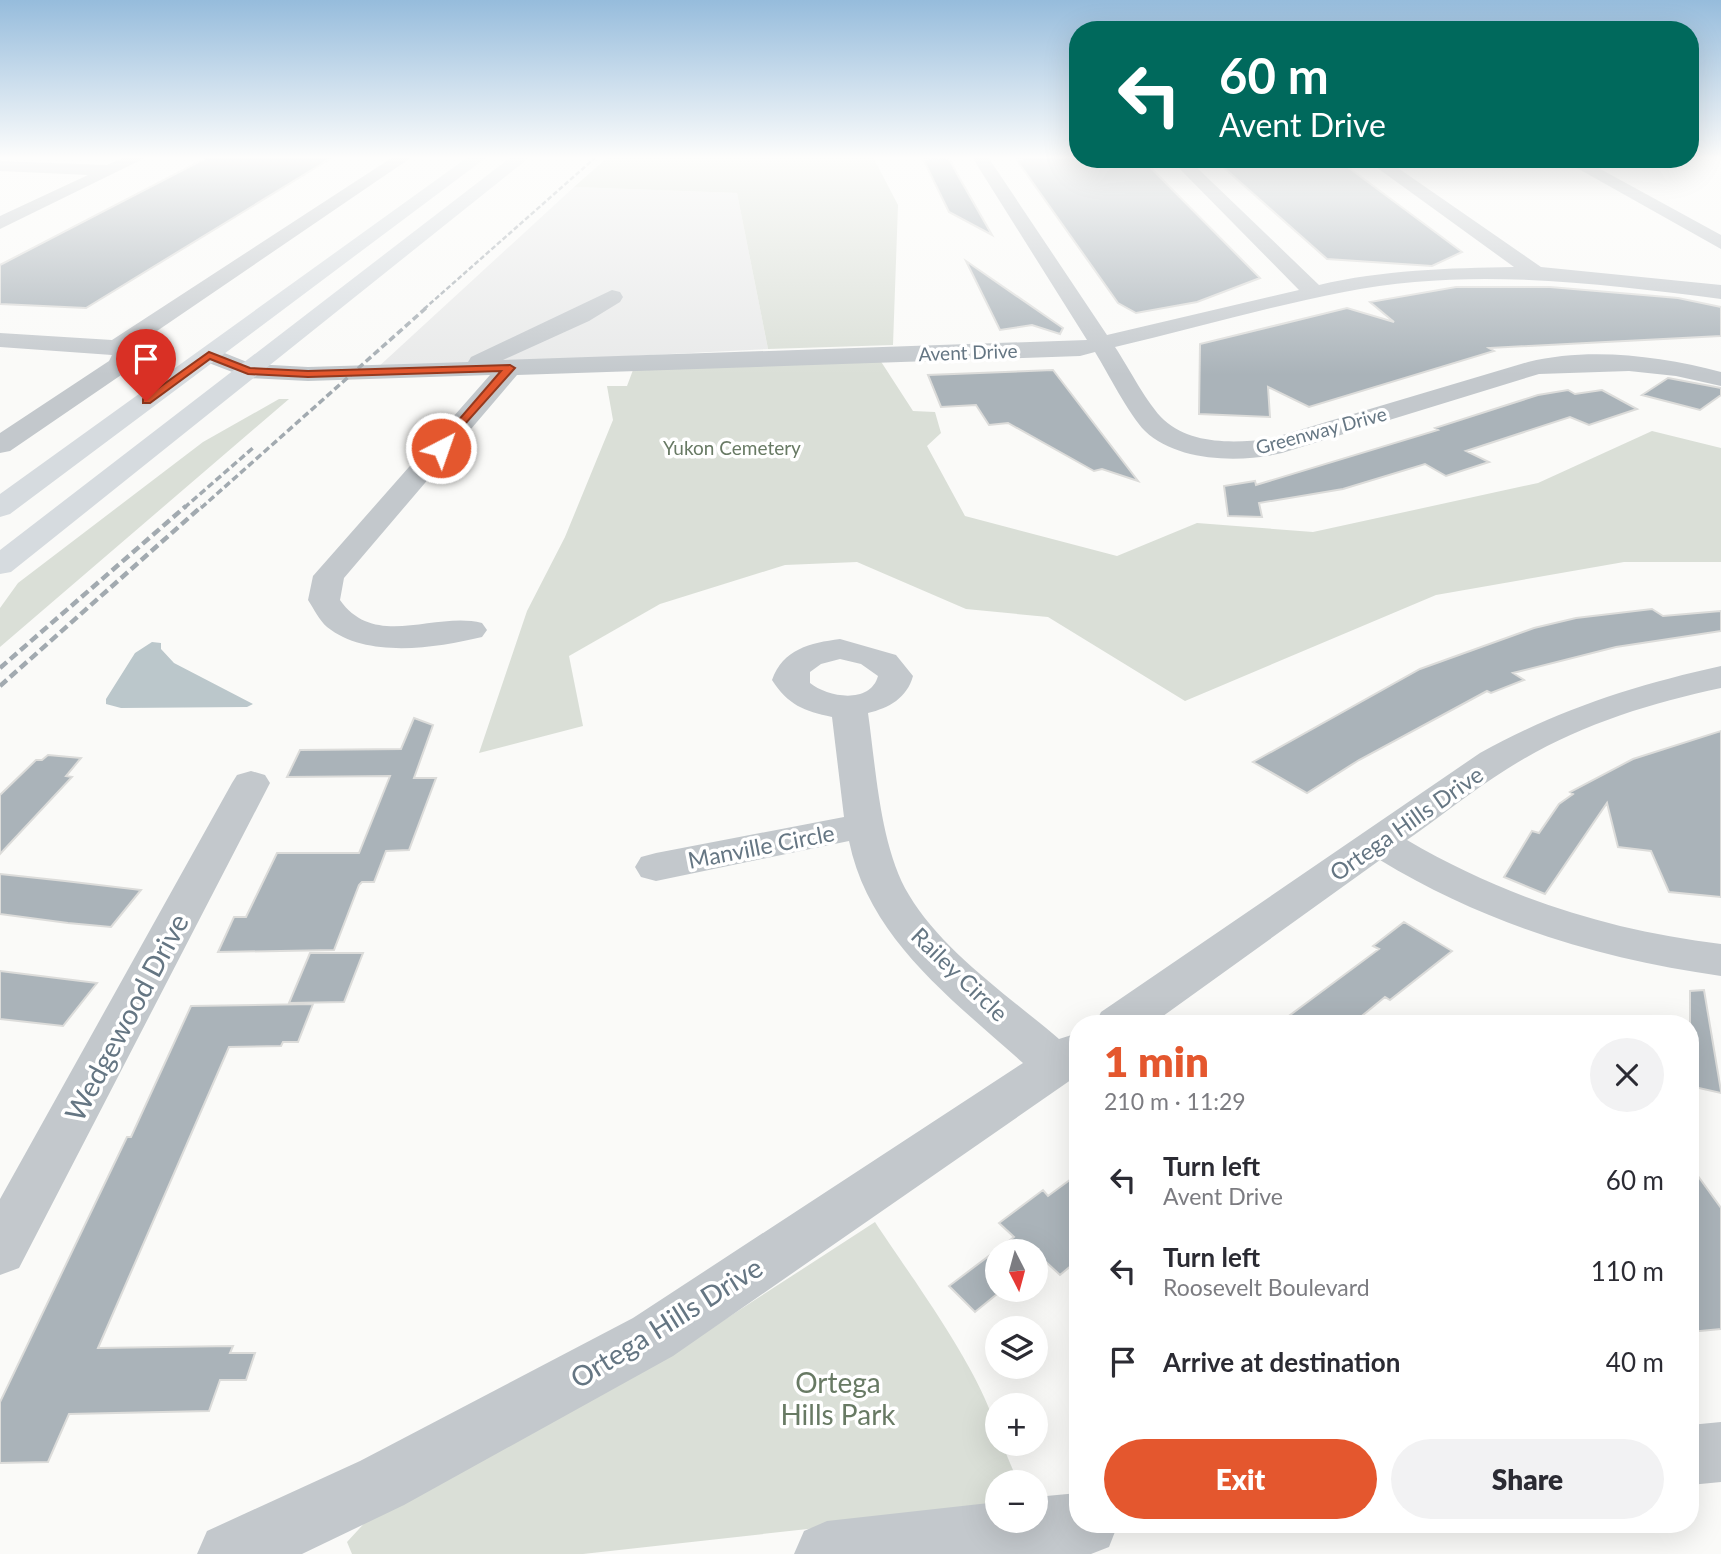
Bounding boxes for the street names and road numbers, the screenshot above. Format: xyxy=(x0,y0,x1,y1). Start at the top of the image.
street label: Avent Drive xyxy=(918,339,1018,365)
street label: Greenway Drive xyxy=(1253,402,1389,458)
street label: Ortega Hills Drive xyxy=(1324,760,1488,886)
street label: Manville Circle xyxy=(685,818,837,874)
street label: Wedgewood Drive xyxy=(57,907,195,1127)
street label: Railey Circle xyxy=(906,921,1014,1027)
street label: Ortega Hills Drive xyxy=(564,1249,768,1395)

